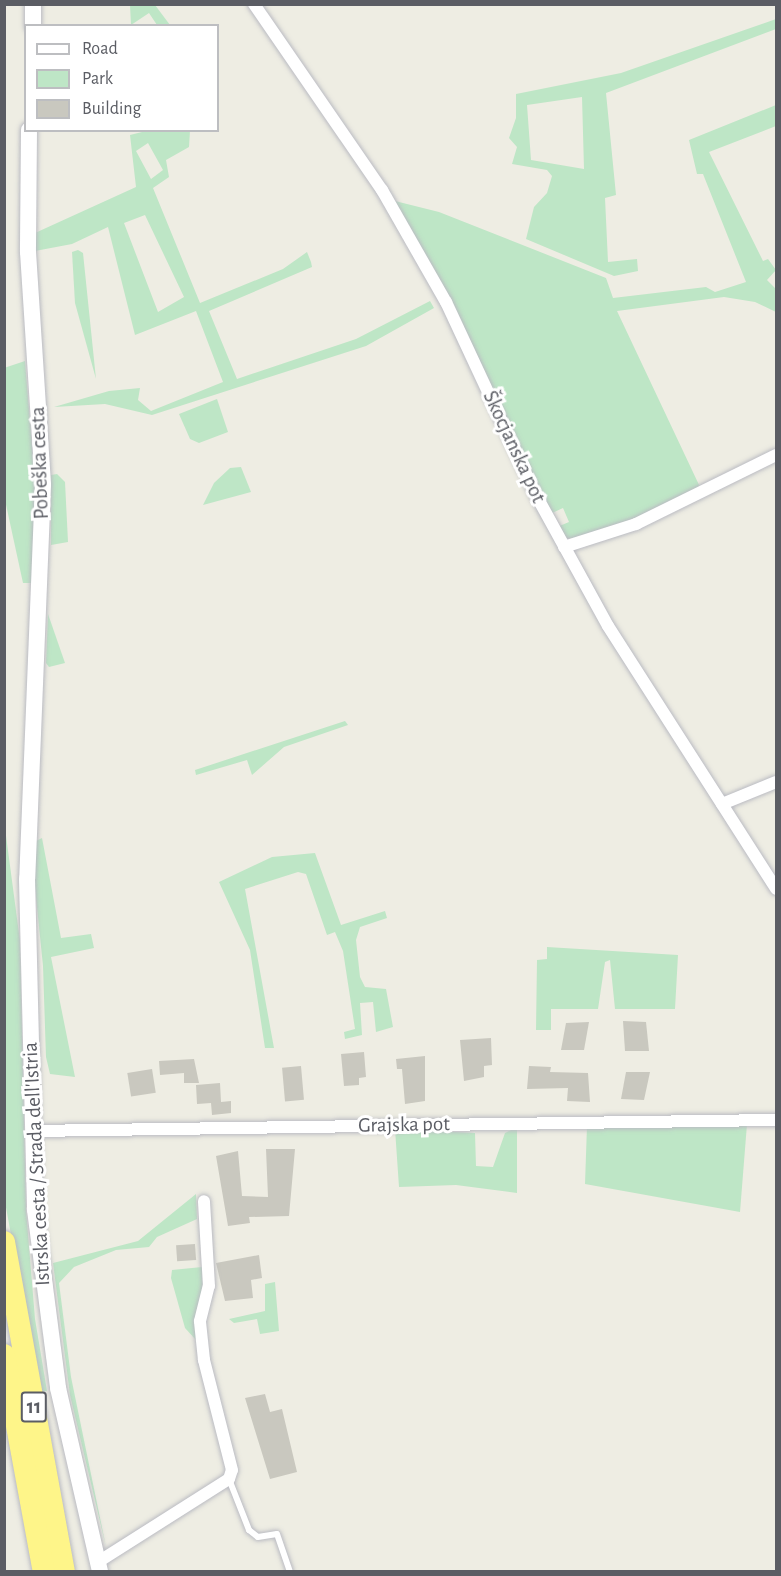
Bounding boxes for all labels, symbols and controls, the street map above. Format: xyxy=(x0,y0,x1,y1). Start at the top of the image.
legend xyxy=(24,24,219,132)
text: Road xyxy=(82,40,118,58)
text: Park xyxy=(82,70,113,88)
text: Building xyxy=(82,100,141,118)
street label: Škocjanska pot xyxy=(477,387,551,507)
street label: Pobeška cesta xyxy=(25,406,55,520)
street label: Istrska cesta / Strada dell'Istria xyxy=(18,1041,56,1287)
street label: Grajska pot xyxy=(358,1112,450,1138)
road number: 11 xyxy=(20,1390,48,1424)

